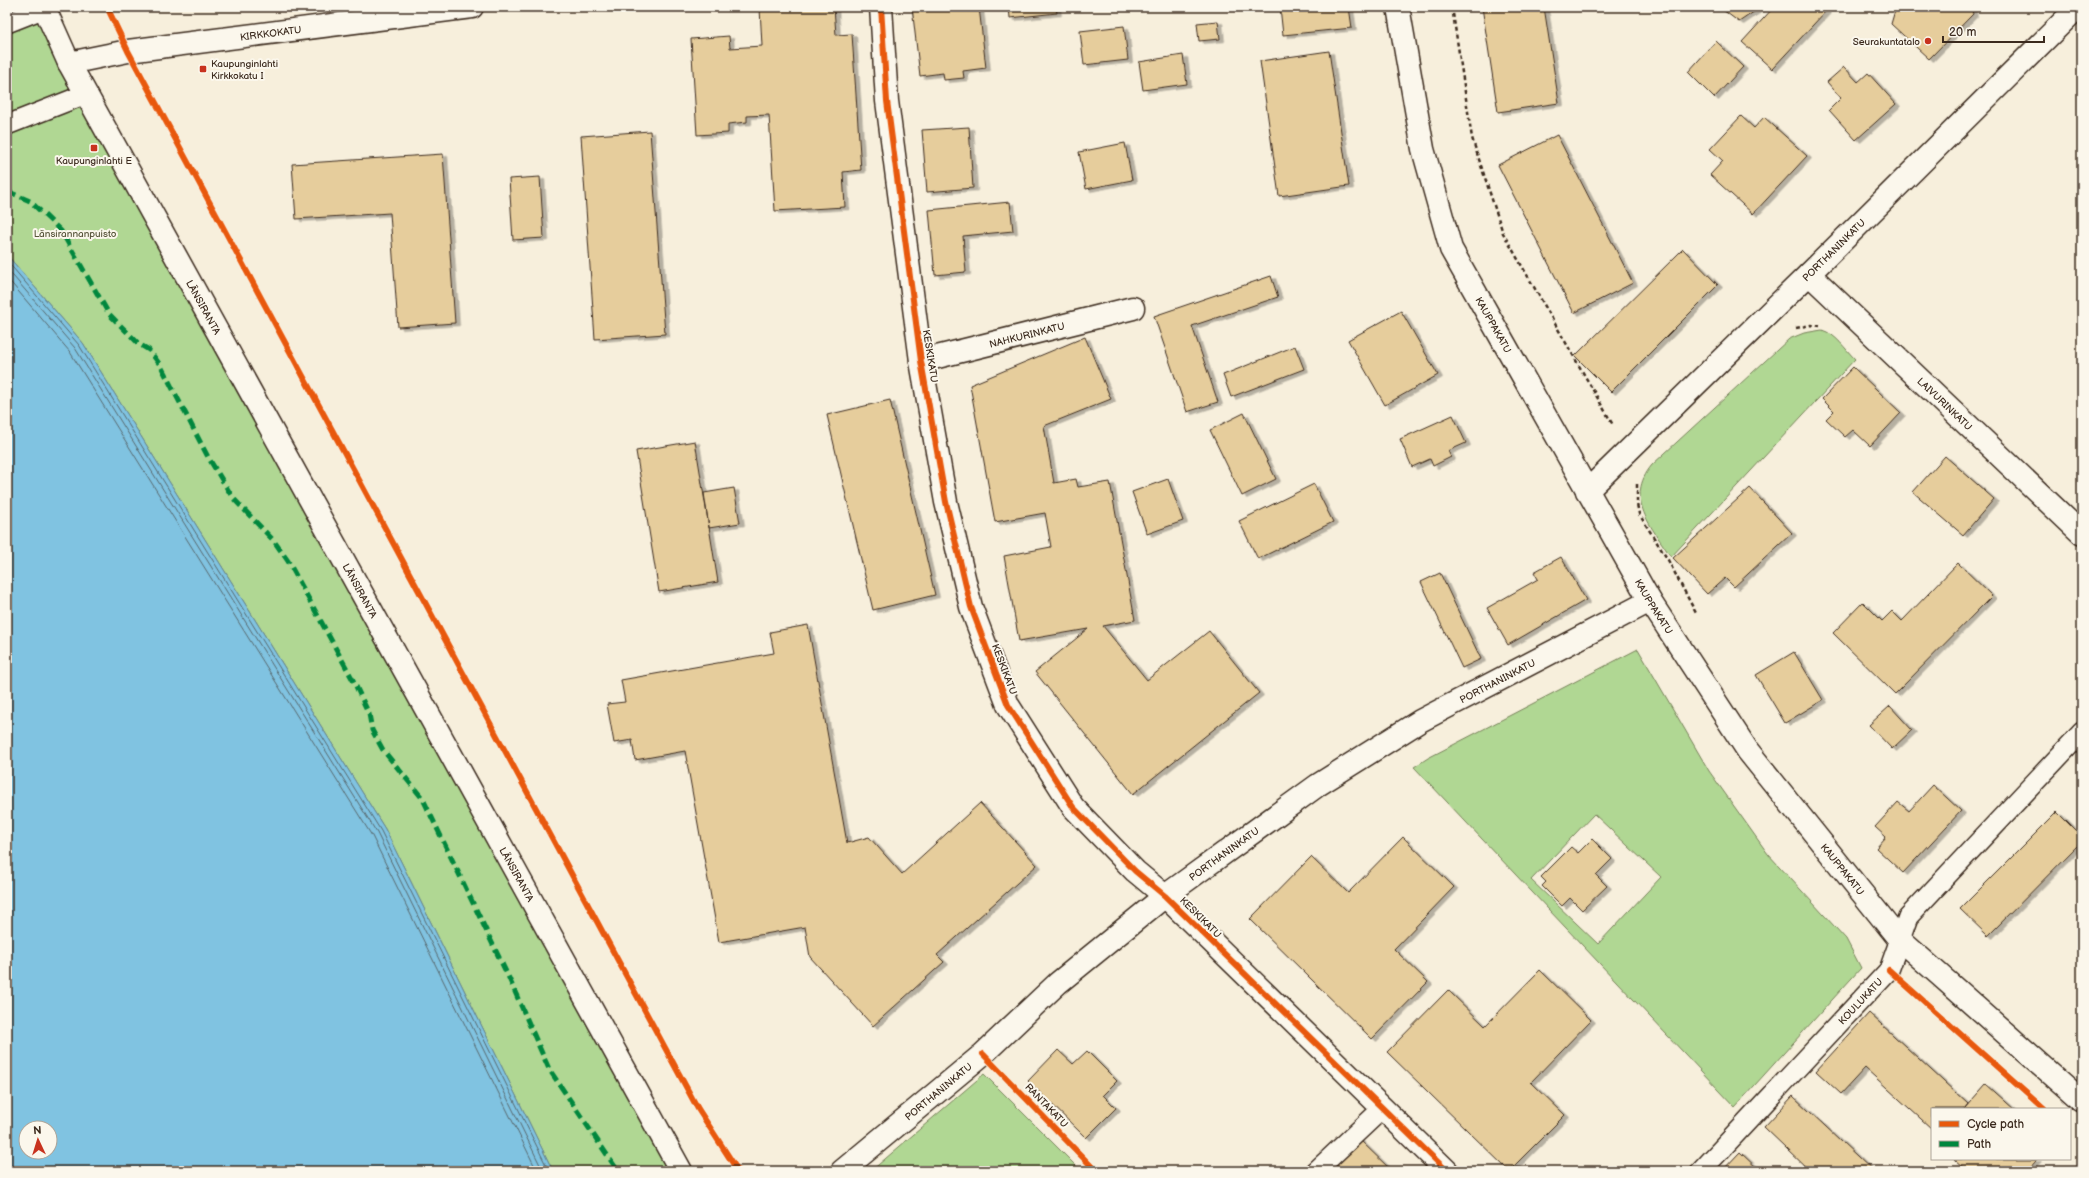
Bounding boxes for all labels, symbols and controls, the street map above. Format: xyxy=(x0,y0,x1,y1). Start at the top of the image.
scale bar xyxy=(1943,18,2044,44)
street label: KIRKKOKATU xyxy=(239,24,302,44)
text: 20 m xyxy=(1949,25,1976,40)
place label: Seurakuntatalo xyxy=(1853,36,1920,48)
marker: Seurakuntatalo xyxy=(1923,36,1933,46)
place label: Kaupunginlahti Kirkkokatu I xyxy=(211,58,278,82)
marker: Kaupunginlahti Kirkkokatu I xyxy=(198,64,208,74)
marker: Kaupunginlahti E xyxy=(89,143,99,153)
place label: Kaupunginlahti E xyxy=(56,155,133,167)
street label: PORTHANINKATU xyxy=(1800,217,1868,284)
park label: Länsirannanpuisto xyxy=(34,228,117,240)
street label: LÄNSIRANTA xyxy=(183,278,223,338)
street label: KAUPPAKATU xyxy=(1472,295,1514,355)
street label: NAHKURINKATU xyxy=(988,320,1066,351)
street label: KESKIKATU xyxy=(920,329,940,384)
street label: LAIVURINKATU xyxy=(1915,375,1974,433)
street label: LÄNSIRANTA xyxy=(340,562,380,621)
street label: KAUPPAKATU xyxy=(1632,577,1675,637)
street label: KESKIKATU xyxy=(989,642,1019,696)
street label: PORTHANINKATU xyxy=(1458,657,1538,706)
street label: PORTHANINKATU xyxy=(1187,825,1262,884)
street label: KAUPPAKATU xyxy=(1818,842,1866,898)
street label: LÄNSIRANTA xyxy=(496,845,536,905)
street label: KESKIKATU xyxy=(1177,895,1223,941)
street label: KOULUKATU xyxy=(1836,976,1886,1027)
street label: PORTHANINKATU xyxy=(903,1061,975,1123)
street label: RANTAKATU xyxy=(1022,1081,1070,1130)
legend xyxy=(1931,1108,2071,1160)
text: Cycle path xyxy=(1967,1117,2024,1132)
north arrow xyxy=(18,1120,58,1160)
text: N xyxy=(33,1124,42,1137)
text: Path xyxy=(1967,1137,1992,1152)

